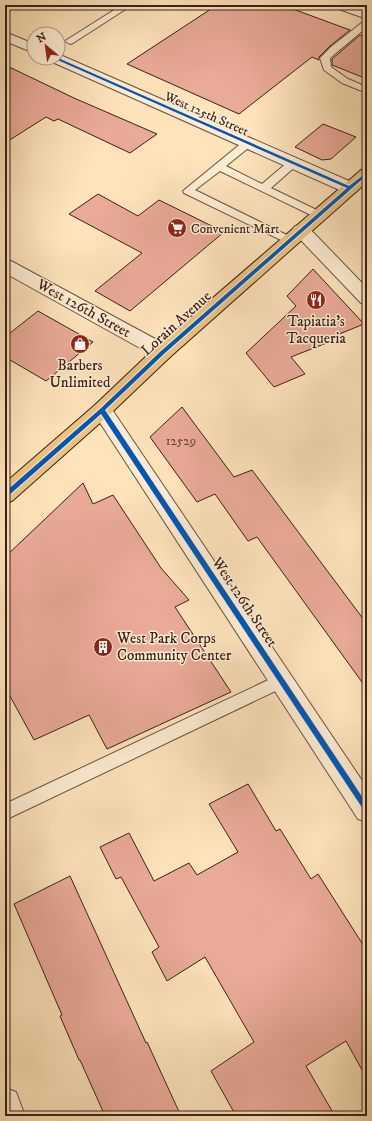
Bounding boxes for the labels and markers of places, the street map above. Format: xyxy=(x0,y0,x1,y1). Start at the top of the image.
supermarket icon: Convenient Mart xyxy=(166,217,188,239)
place label: Convenient Mart xyxy=(191,221,279,237)
restaurant icon: Tapiatia's Tacqueria xyxy=(305,289,327,311)
place label: Tapiatia's Tacqueria xyxy=(286,312,346,348)
shop icon: Barbers Unlimited xyxy=(69,333,91,355)
place label: Barbers Unlimited xyxy=(49,356,111,392)
place label: West Park Corps Community Center xyxy=(116,629,232,665)
building icon: West Park Corps Community Center xyxy=(92,636,114,658)

